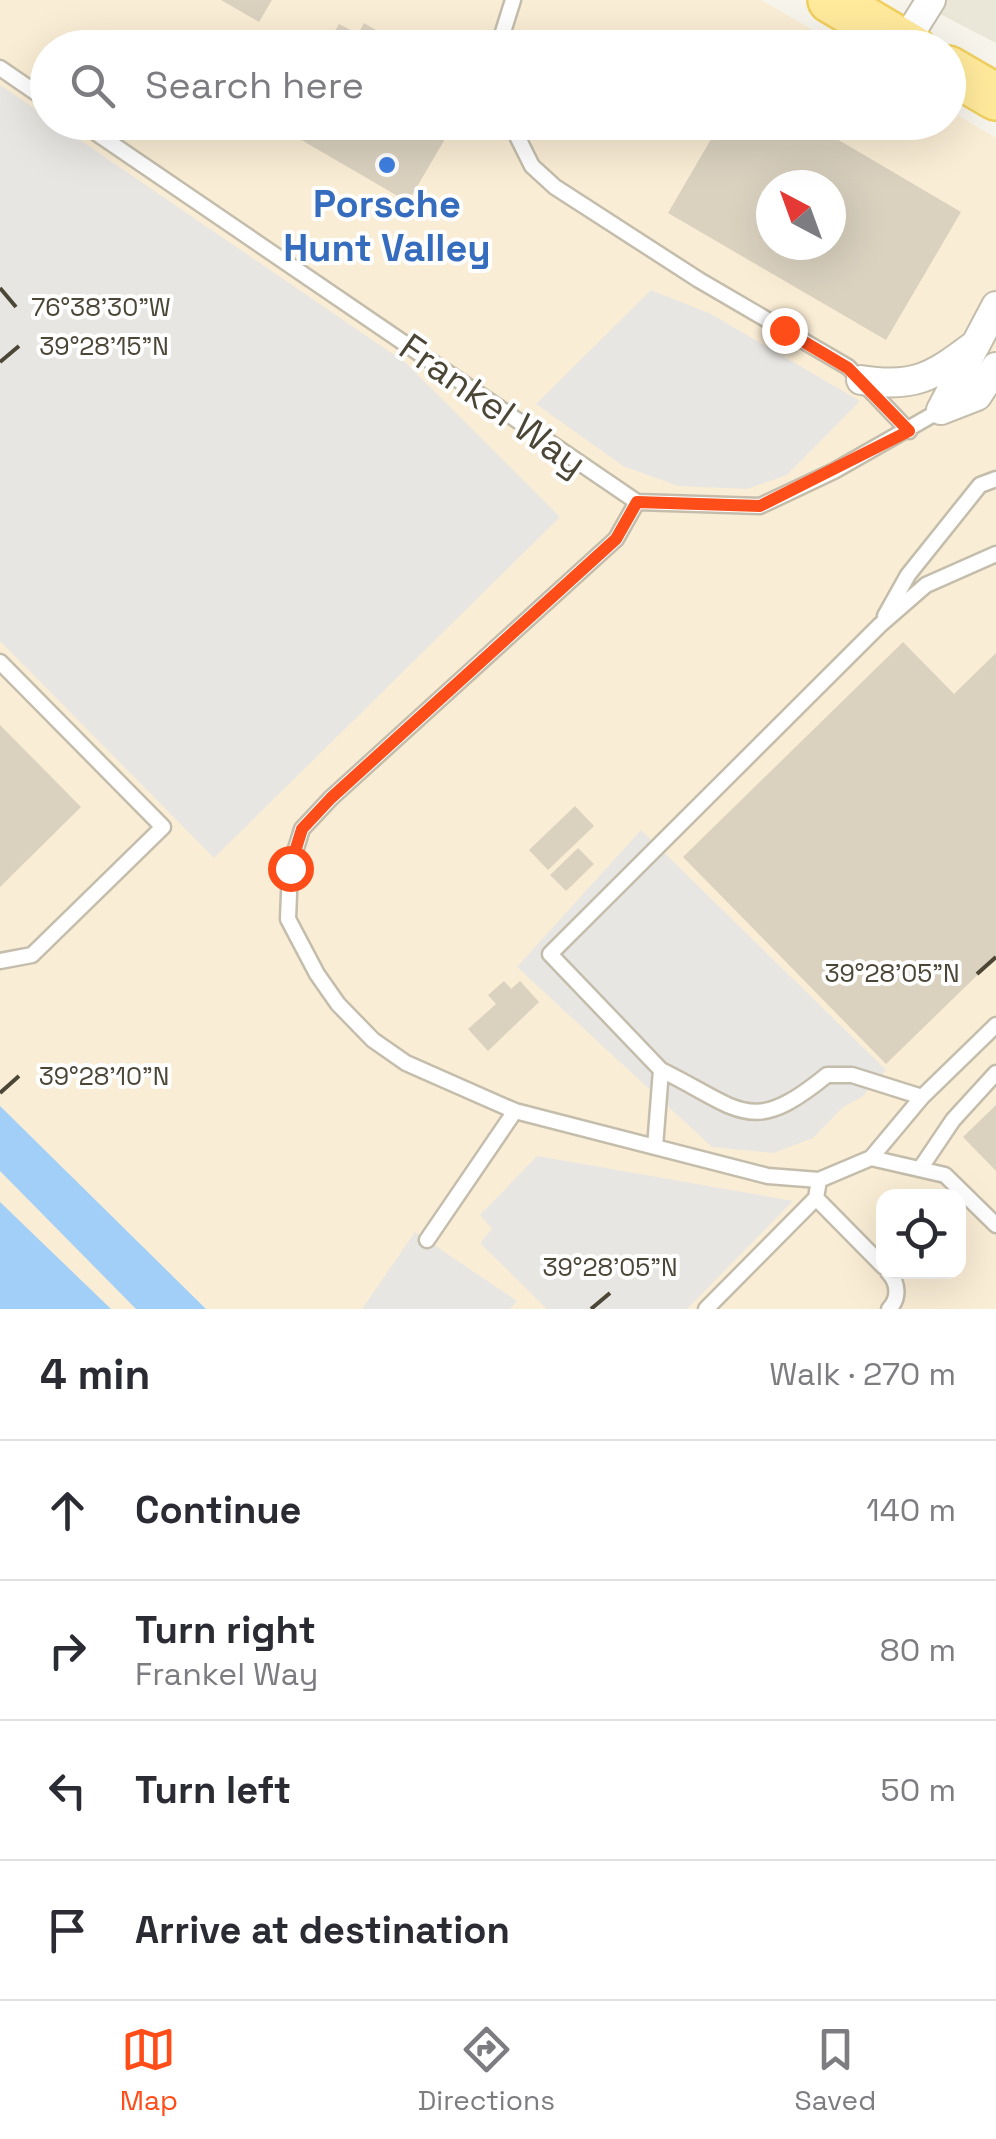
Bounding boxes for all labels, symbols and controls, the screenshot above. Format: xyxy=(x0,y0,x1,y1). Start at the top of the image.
search box xyxy=(30,30,966,140)
icon: search xyxy=(65,58,120,113)
text: Search here xyxy=(145,61,364,109)
marker: Porsche Hunt Valley xyxy=(376,154,398,176)
north arrow xyxy=(756,170,846,260)
place label: Porsche Hunt Valley xyxy=(283,180,491,272)
text: 76°38'30"W xyxy=(31,291,171,323)
route end xyxy=(762,308,808,354)
street label: Frankel Way xyxy=(390,323,596,487)
text: 39°28'15"N xyxy=(39,330,169,362)
route start xyxy=(268,846,314,892)
text: 39°28'05"N xyxy=(824,957,960,989)
text: 39°28'10"N xyxy=(39,1060,169,1092)
map controls xyxy=(876,1189,966,1279)
button: locate xyxy=(876,1189,966,1279)
text: 39°28'05"N xyxy=(542,1251,678,1283)
text: 4 min xyxy=(40,1348,150,1401)
text: Walk · 270 m xyxy=(769,1354,956,1394)
icon: ahead xyxy=(40,1483,95,1538)
text: Continue xyxy=(135,1486,301,1534)
text: 140 m xyxy=(866,1490,956,1530)
text: Turn right xyxy=(135,1606,316,1654)
icon: right xyxy=(40,1623,95,1678)
text: 80 m xyxy=(880,1630,956,1670)
text: Frankel Way xyxy=(135,1654,318,1694)
icon: left xyxy=(40,1763,95,1818)
text: Turn left xyxy=(135,1766,291,1814)
text: 50 m xyxy=(881,1770,956,1810)
icon: arrive xyxy=(40,1903,95,1958)
text: Arrive at destination xyxy=(135,1906,510,1954)
tab: Map xyxy=(120,2022,178,2118)
tab: Directions xyxy=(418,2022,555,2118)
tab: Saved xyxy=(795,2022,876,2118)

